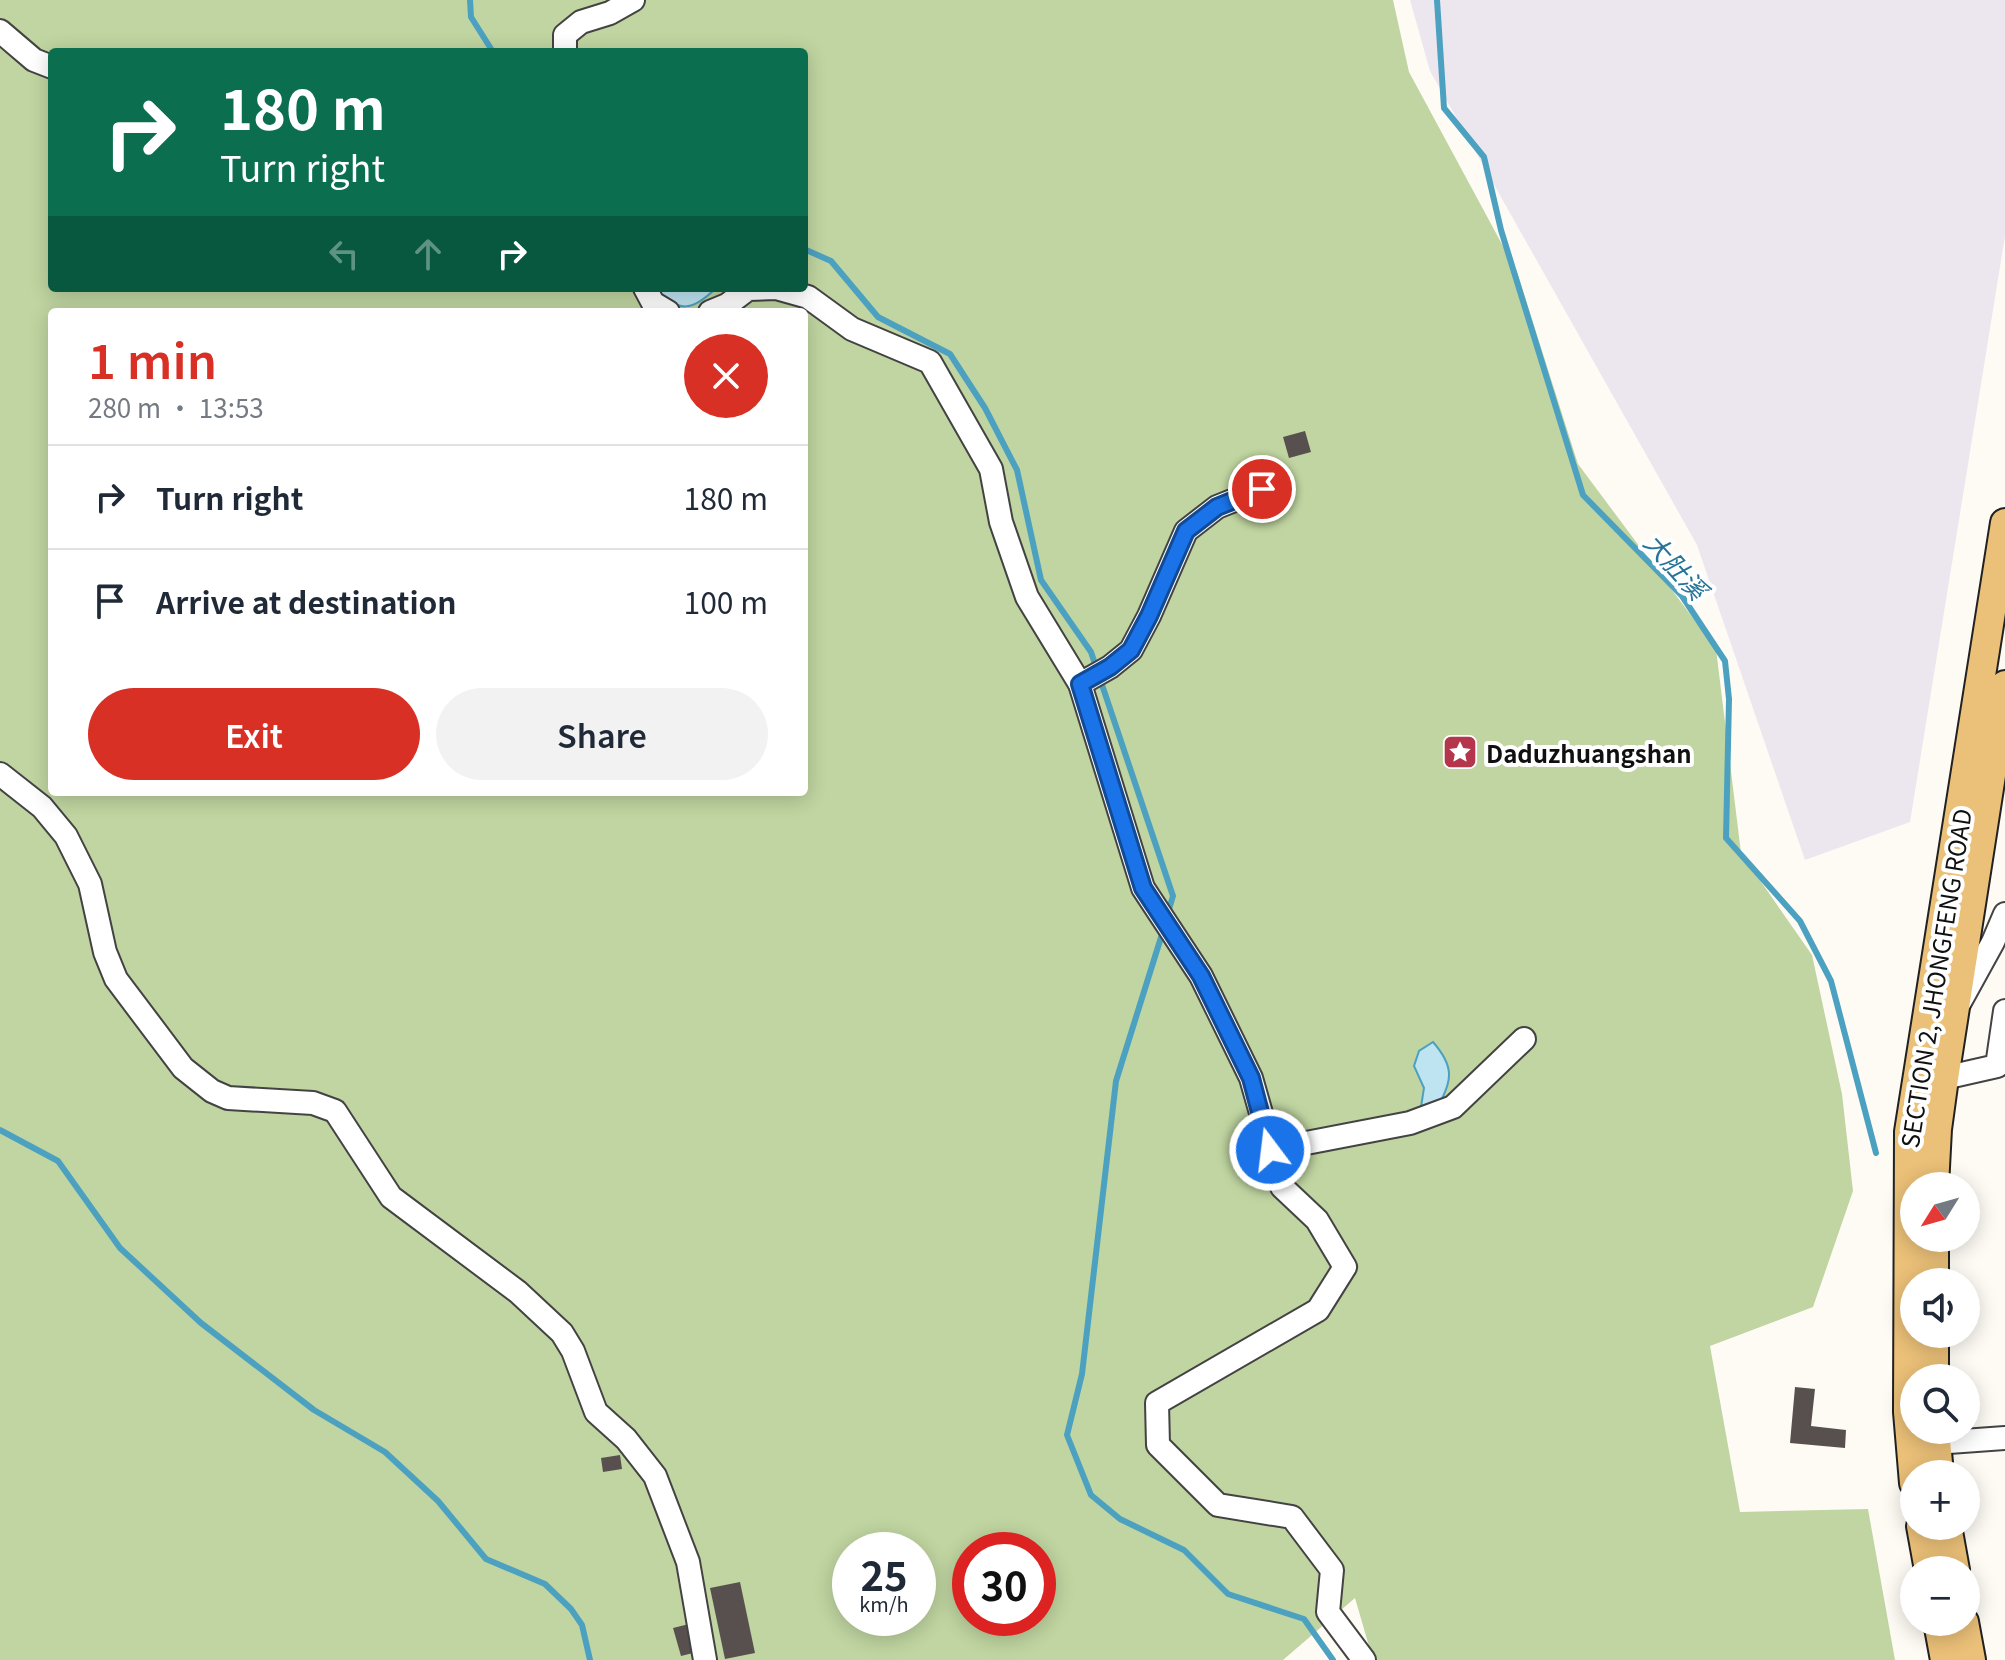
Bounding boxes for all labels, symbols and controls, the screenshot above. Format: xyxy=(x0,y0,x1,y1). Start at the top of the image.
text: 180 m xyxy=(220,65,386,146)
icon: right xyxy=(88,80,192,184)
text: Turn right xyxy=(220,140,385,192)
icon: left xyxy=(322,232,366,276)
icon: ahead xyxy=(406,232,450,276)
icon: right xyxy=(490,232,534,276)
text: 1 min xyxy=(88,323,217,393)
button: close xyxy=(684,334,768,418)
text: 280 m · 13:53 xyxy=(88,388,264,425)
pin xyxy=(1228,455,1296,523)
icon: arrive xyxy=(1240,467,1284,511)
icon: right xyxy=(88,475,132,519)
text: Turn right xyxy=(156,475,303,519)
text: 180 m xyxy=(684,475,768,519)
water label: 大肚溪 xyxy=(1637,524,1720,609)
icon: arrive xyxy=(88,579,132,623)
text: Arrive at destination xyxy=(156,579,457,623)
text: 100 m xyxy=(684,579,768,623)
button: Exit xyxy=(88,688,420,780)
button: Share xyxy=(436,688,768,780)
place icon: Daduzhuangshan xyxy=(1441,733,1479,771)
place label: Daduzhuangshan xyxy=(1486,735,1692,770)
street label: SECTION 2, JHONGFENG ROAD xyxy=(1891,806,1979,1150)
position arrow xyxy=(1228,1108,1312,1192)
north arrow xyxy=(1900,1172,1980,1252)
map controls xyxy=(1900,1172,1980,1636)
button: sound xyxy=(1900,1268,1980,1348)
button: search xyxy=(1900,1364,1980,1444)
button: + xyxy=(1900,1460,1980,1540)
speed limit sign: 30 xyxy=(952,1532,1056,1636)
text: 25 xyxy=(860,1545,908,1603)
button: − xyxy=(1900,1556,1980,1636)
text: km/h xyxy=(859,1589,909,1618)

